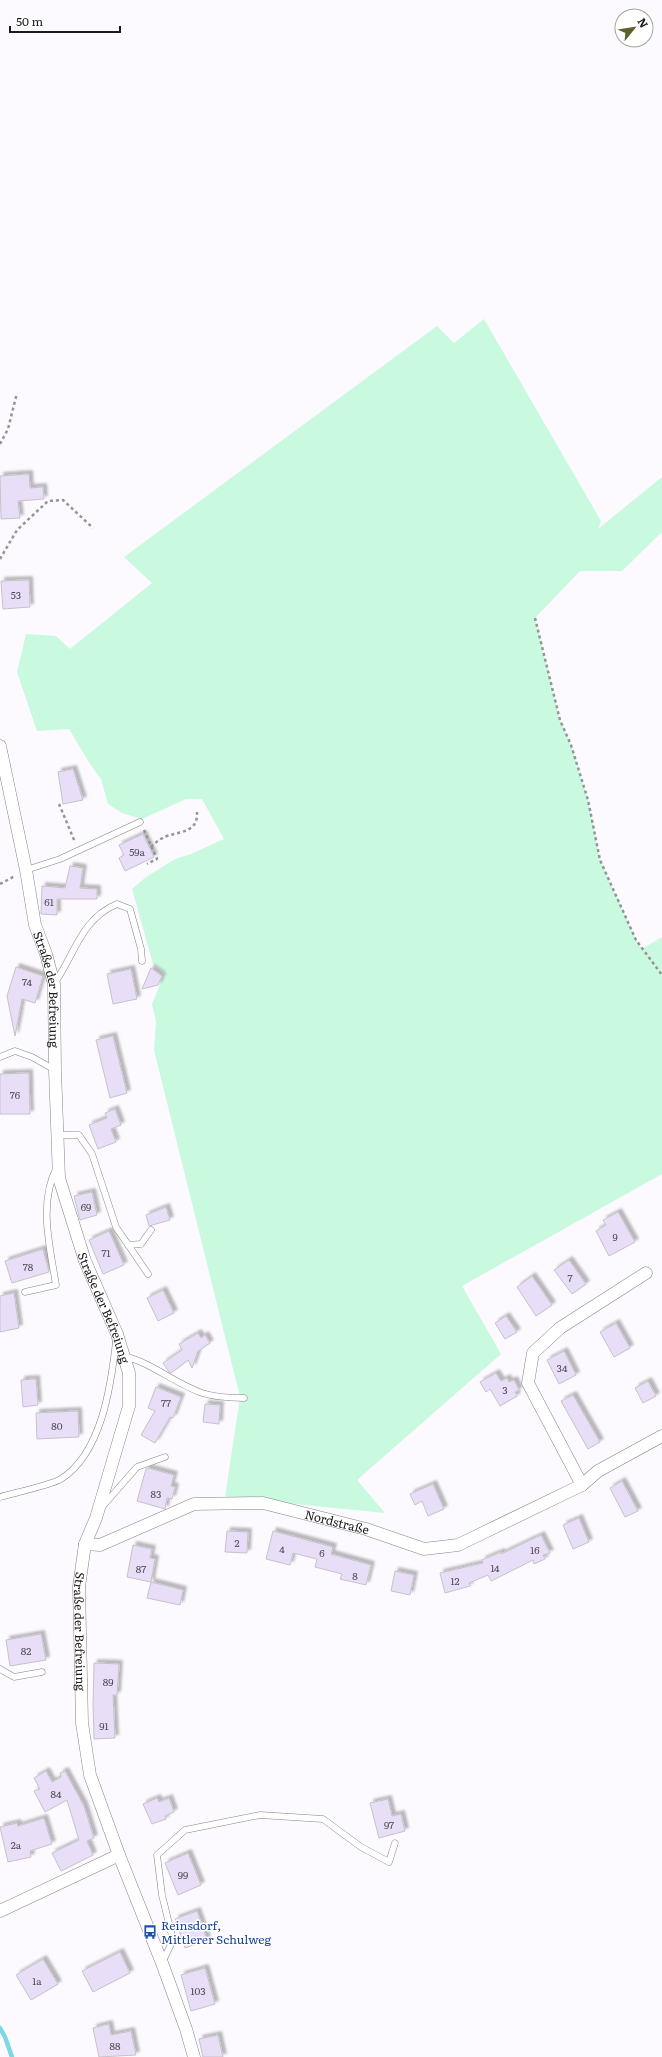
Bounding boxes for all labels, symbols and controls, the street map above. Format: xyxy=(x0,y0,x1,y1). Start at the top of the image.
scale bar xyxy=(10,8,120,34)
north arrow xyxy=(614,8,654,48)
text: 50 m xyxy=(16,12,43,30)
text: N xyxy=(634,15,653,30)
house number: 53 xyxy=(11,587,21,602)
house number: 59a xyxy=(129,844,145,859)
house number: 61 xyxy=(44,894,54,909)
street label: Straße der Befreiung xyxy=(29,928,64,1048)
house number: 74 xyxy=(22,974,32,989)
house number: 76 xyxy=(10,1087,21,1102)
house number: 69 xyxy=(81,1199,91,1214)
house number: 9 xyxy=(612,1229,618,1244)
house number: 71 xyxy=(101,1245,111,1260)
street label: Straße der Befreiung xyxy=(74,1250,135,1366)
house number: 78 xyxy=(23,1259,34,1274)
house number: 7 xyxy=(567,1270,573,1285)
house number: 34 xyxy=(557,1360,568,1375)
house number: 3 xyxy=(502,1382,508,1397)
house number: 77 xyxy=(161,1395,171,1410)
house number: 80 xyxy=(51,1418,63,1433)
house number: 83 xyxy=(151,1486,161,1501)
street label: Nordstraße xyxy=(303,1505,371,1538)
house number: 2 xyxy=(234,1535,240,1550)
house number: 4 xyxy=(279,1541,285,1556)
house number: 16 xyxy=(530,1542,540,1557)
house number: 6 xyxy=(319,1545,325,1560)
house number: 14 xyxy=(490,1560,500,1575)
house number: 87 xyxy=(136,1561,146,1576)
house number: 8 xyxy=(352,1568,358,1583)
street label: Straße der Befreiung xyxy=(70,1571,90,1691)
house number: 12 xyxy=(450,1573,460,1588)
house number: 82 xyxy=(21,1643,31,1658)
house number: 89 xyxy=(103,1674,113,1689)
house number: 91 xyxy=(99,1718,109,1733)
house number: 84 xyxy=(50,1786,62,1801)
house number: 97 xyxy=(384,1817,394,1832)
house number: 2a xyxy=(11,1837,22,1852)
house number: 99 xyxy=(178,1867,188,1882)
place label: Reinsdorf, Mittlerer Schulweg xyxy=(161,1916,272,1948)
bus stop icon: Reinsdorf, Mittlerer Schulweg xyxy=(142,1924,158,1940)
house number: 1a xyxy=(32,1973,42,1988)
house number: 103 xyxy=(190,1983,206,1998)
house number: 88 xyxy=(109,2038,121,2053)

